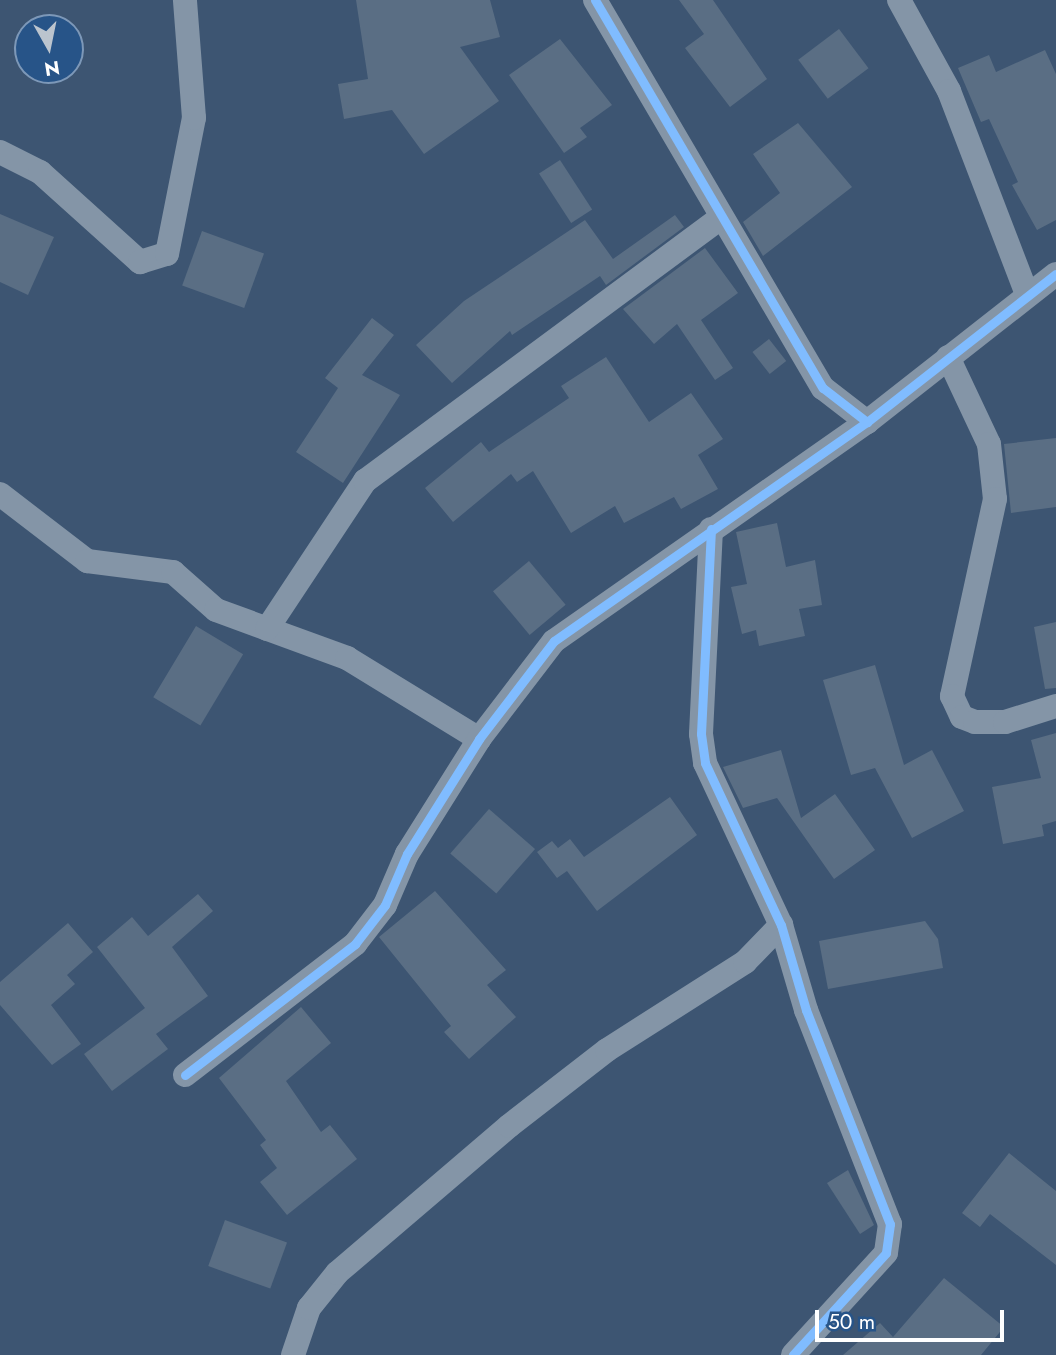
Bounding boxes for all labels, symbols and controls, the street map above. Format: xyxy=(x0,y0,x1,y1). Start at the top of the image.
north arrow xyxy=(14,14,84,84)
text: N xyxy=(42,54,62,83)
scale bar xyxy=(818,1296,1007,1340)
text: 50 m xyxy=(828,1307,875,1337)

